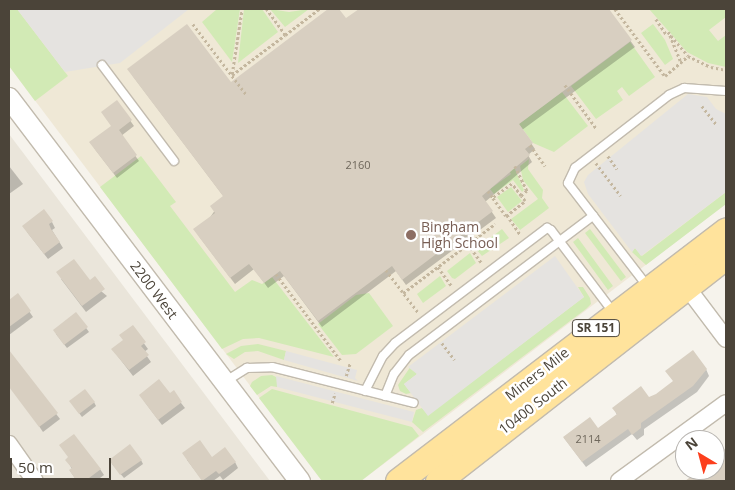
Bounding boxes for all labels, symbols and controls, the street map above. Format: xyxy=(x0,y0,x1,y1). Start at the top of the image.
house number: 2160 xyxy=(345,158,371,172)
place label: Bingham High School xyxy=(421,219,498,252)
marker: Bingham High School xyxy=(405,229,417,241)
street label: 2200 West xyxy=(127,258,181,322)
road number: SR 151 xyxy=(571,318,621,338)
street label: Miners Mile xyxy=(502,344,572,404)
street label: 10400 South xyxy=(496,374,570,438)
north arrow xyxy=(675,430,725,480)
house number: 2114 xyxy=(575,432,601,446)
text: N xyxy=(681,432,702,454)
scale bar xyxy=(12,448,114,480)
text: 50 m xyxy=(18,457,53,477)

